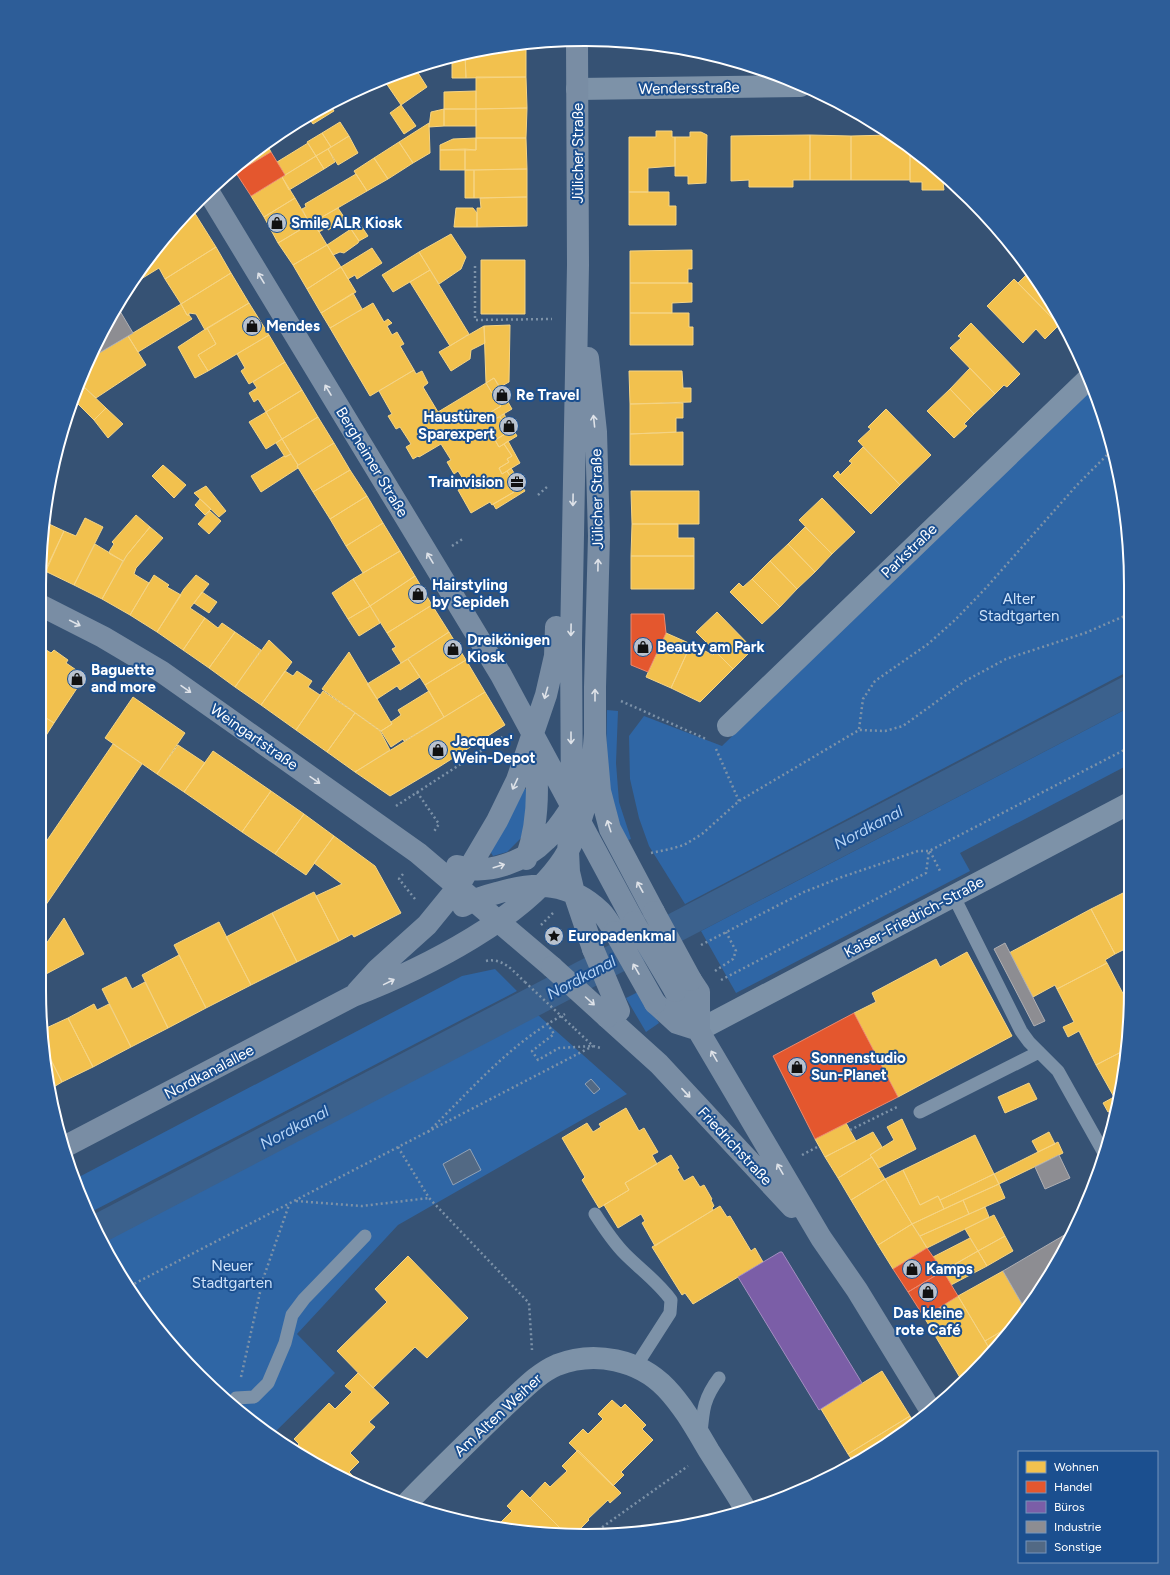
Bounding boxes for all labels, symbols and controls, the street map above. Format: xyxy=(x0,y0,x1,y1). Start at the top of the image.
street label: Wendersstraße xyxy=(638,78,740,98)
street label: Jülicher Straße xyxy=(569,103,587,203)
shop icon: Smile ALR Kiosk xyxy=(266,212,288,234)
place label: Smile ALR Kiosk xyxy=(291,214,402,232)
one-way arrow xyxy=(257,273,265,284)
shop icon: Mendes xyxy=(241,315,263,337)
place label: Mendes xyxy=(266,317,320,335)
one-way arrow xyxy=(324,384,332,396)
shop icon: Re Travel xyxy=(491,384,513,406)
place label: Re Travel xyxy=(516,386,579,404)
street label: Bergheimer Straße xyxy=(332,404,412,520)
place label: Haustüren Sparexpert xyxy=(418,408,495,443)
shop icon: Haustüren Sparexpert xyxy=(498,415,520,437)
one-way arrow xyxy=(591,415,598,428)
street label: Jülicher Straße xyxy=(587,449,607,549)
office icon: Trainvision xyxy=(506,471,528,493)
place label: Trainvision xyxy=(428,473,503,491)
one-way arrow xyxy=(569,493,577,506)
street label: Parkstraße xyxy=(877,520,941,582)
one-way arrow xyxy=(426,553,434,564)
one-way arrow xyxy=(594,559,602,572)
place label: Hairstyling by Sepideh xyxy=(432,576,509,611)
shop icon: Hairstyling by Sepideh xyxy=(407,583,429,605)
park label: Alter Stadtgarten xyxy=(979,590,1059,625)
one-way arrow xyxy=(69,620,81,627)
one-way arrow xyxy=(567,623,575,636)
place label: Dreikönigen Kiosk xyxy=(467,631,550,666)
shop icon: Beauty am Park xyxy=(632,636,654,658)
shop icon: Dreikönigen Kiosk xyxy=(442,638,464,660)
place label: Beauty am Park xyxy=(657,638,765,656)
place label: Baguette and more xyxy=(91,661,156,696)
shop icon: Baguette and more xyxy=(66,668,88,690)
one-way arrow xyxy=(181,685,192,693)
one-way arrow xyxy=(542,687,549,700)
one-way arrow xyxy=(591,689,599,702)
street label: Weingartstraße xyxy=(207,700,301,774)
one-way arrow xyxy=(567,731,575,744)
place label: Jacques' Wein-Depot xyxy=(452,732,536,767)
shop icon: Jacques' Wein-Depot xyxy=(427,739,449,761)
one-way arrow xyxy=(310,776,321,785)
one-way arrow xyxy=(511,778,518,790)
water label: Nordkanal xyxy=(830,801,906,854)
one-way arrow xyxy=(605,820,613,832)
one-way arrow xyxy=(492,862,505,869)
street label: Kaiser-Friedrich-Straße xyxy=(841,872,987,962)
one-way arrow xyxy=(635,881,643,893)
place icon: Europadenkmal xyxy=(543,925,565,947)
place label: Europadenkmal xyxy=(568,927,675,945)
water label: Nordkanal xyxy=(543,951,619,1004)
one-way arrow xyxy=(631,963,639,975)
one-way arrow xyxy=(383,978,395,985)
one-way arrow xyxy=(584,997,595,1006)
street label: Nordkanalallee xyxy=(161,1041,257,1103)
place label: Sonnenstudio Sun-Planet xyxy=(811,1049,906,1084)
one-way arrow xyxy=(710,1050,718,1062)
shop icon: Sonnenstudio Sun-Planet xyxy=(786,1056,808,1078)
one-way arrow xyxy=(681,1088,691,1098)
water label: Nordkanal xyxy=(256,1101,332,1154)
street label: Friedrichstraße xyxy=(694,1103,776,1189)
one-way arrow xyxy=(775,1163,783,1175)
park label: Neuer Stadtgarten xyxy=(192,1257,272,1292)
shop icon: Kamps xyxy=(901,1258,923,1280)
place label: Kamps xyxy=(926,1260,973,1278)
shop icon: Das kleine rote Café xyxy=(917,1281,939,1303)
place label: Das kleine rote Café xyxy=(893,1304,964,1339)
street label: Am Alten Weiher xyxy=(451,1370,545,1460)
legend xyxy=(1018,1451,1158,1563)
text: Wohnen xyxy=(1054,1460,1099,1474)
text: Handel xyxy=(1054,1480,1092,1494)
text: Büros xyxy=(1054,1500,1085,1514)
text: Industrie xyxy=(1054,1520,1102,1534)
text: Sonstige xyxy=(1054,1540,1102,1554)

